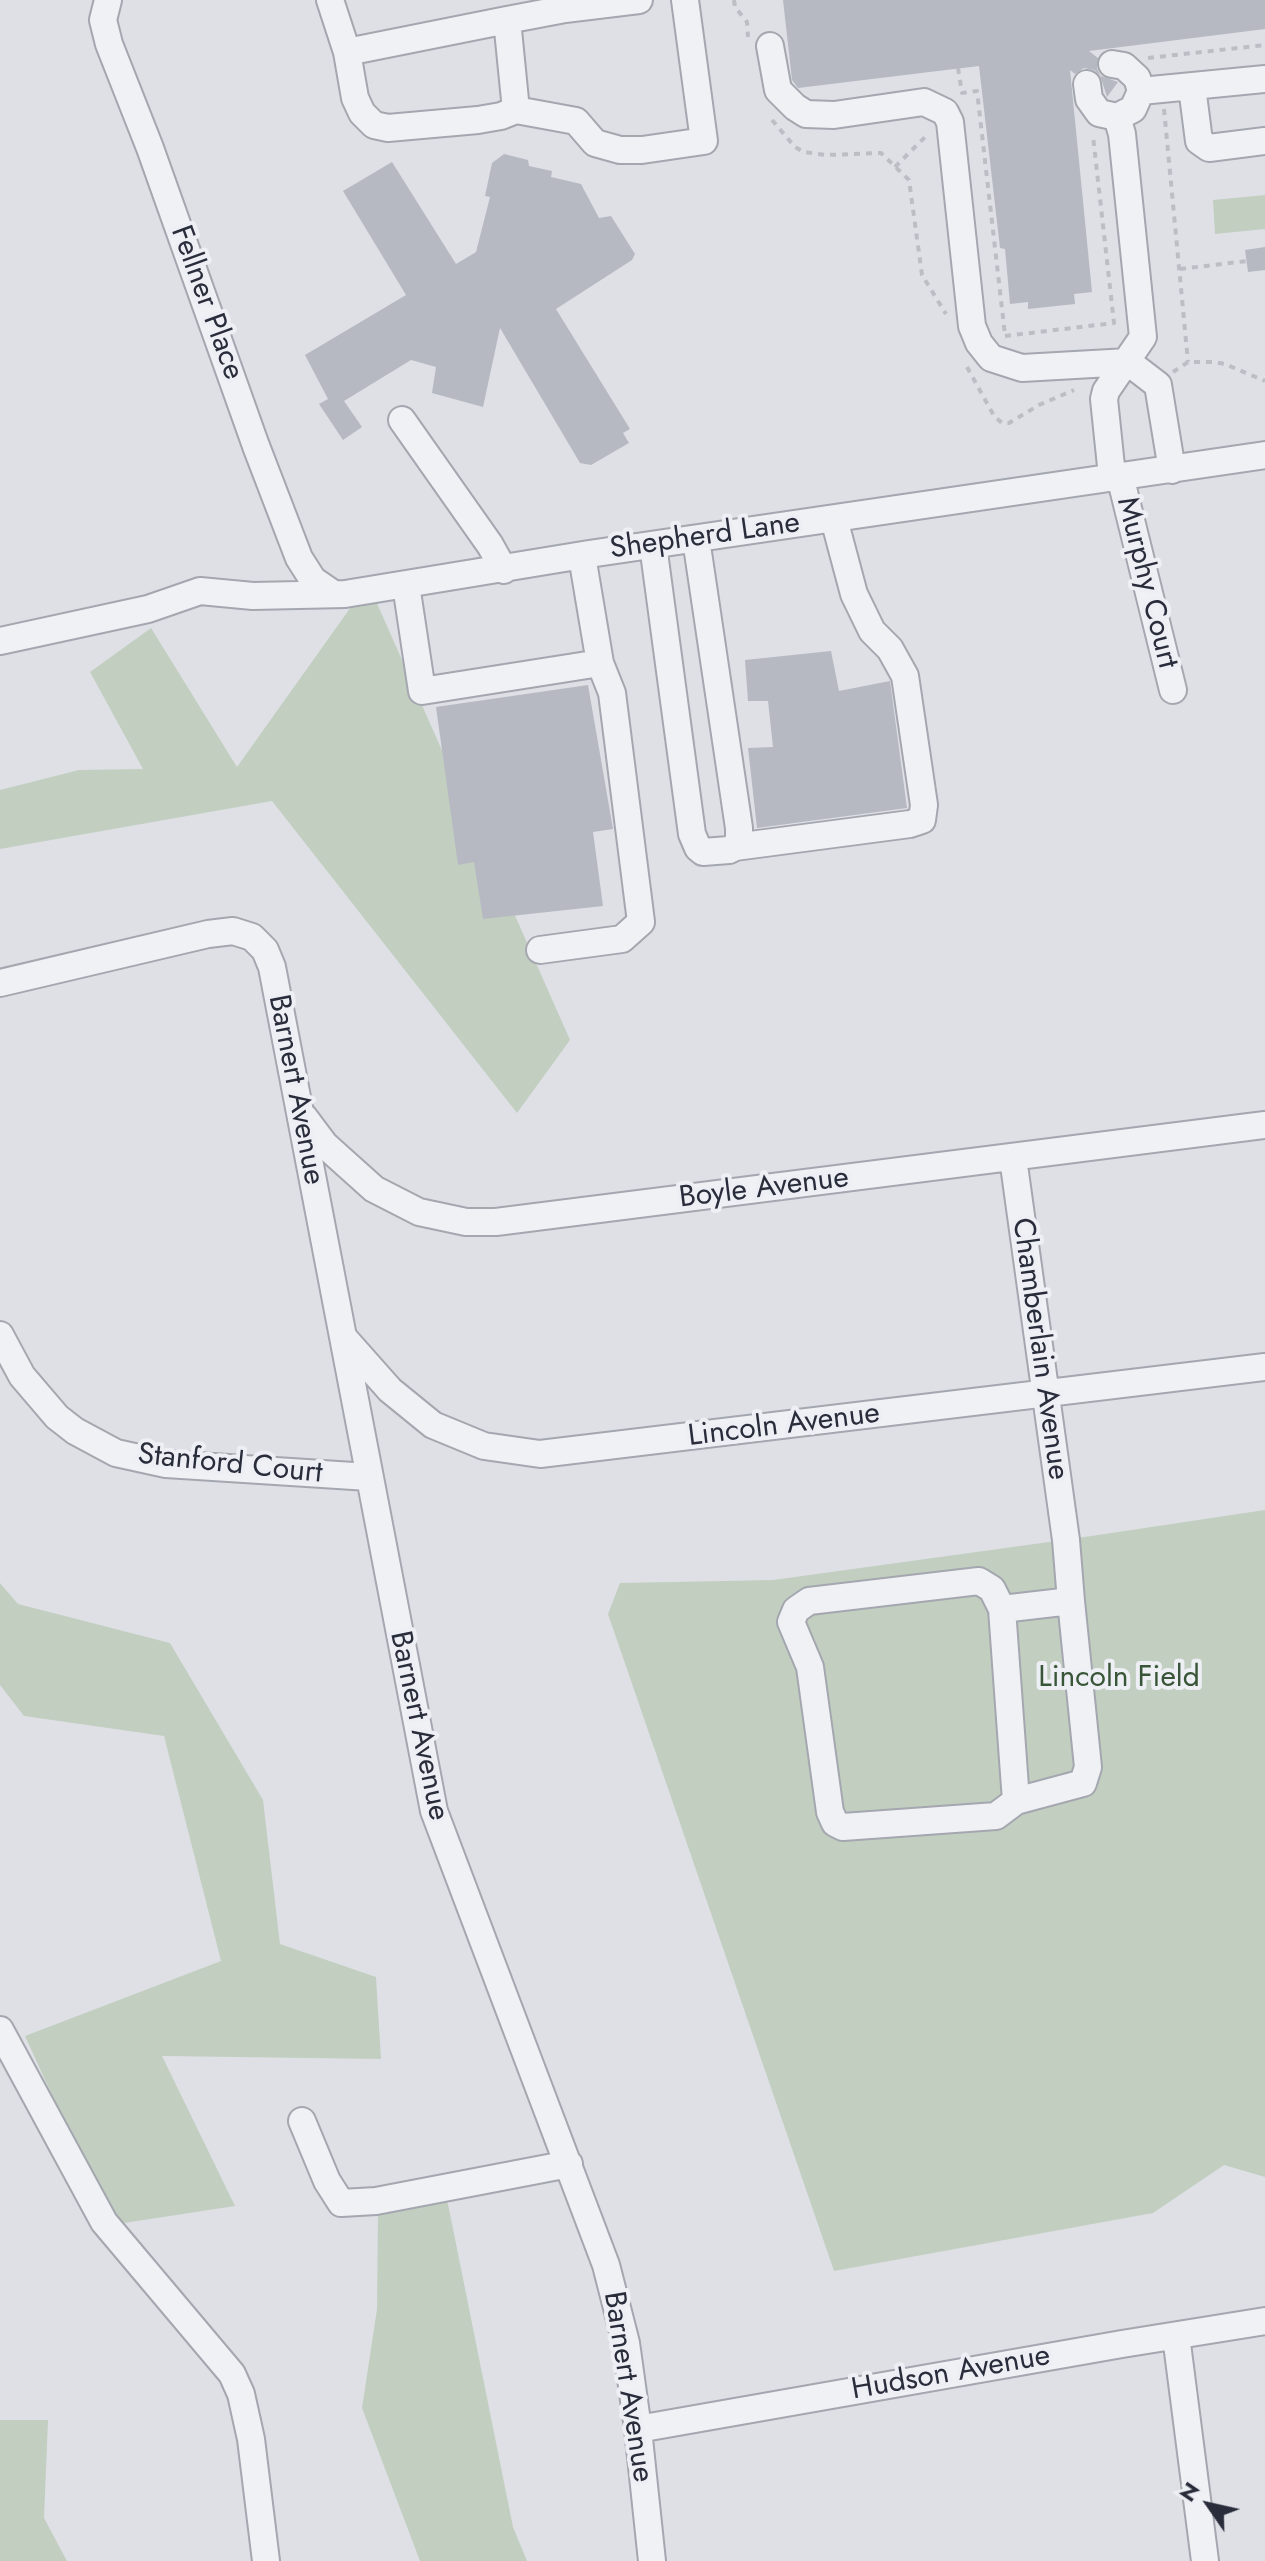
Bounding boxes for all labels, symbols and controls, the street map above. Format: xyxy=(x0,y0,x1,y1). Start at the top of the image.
street label: Fellner Place xyxy=(161,221,251,385)
street label: Murphy Court xyxy=(1107,494,1185,672)
street label: Shepherd Lane xyxy=(608,506,802,568)
street label: Barnert Avenue xyxy=(259,992,331,1188)
street label: Boyle Avenue xyxy=(677,1161,851,1217)
street label: Chamberlain Avenue xyxy=(1003,1216,1075,1482)
street label: Lincoln Avenue xyxy=(686,1396,882,1456)
street label: Stanford Court xyxy=(136,1437,324,1493)
street label: Barnert Avenue xyxy=(380,1628,456,1824)
park label: Lincoln Field xyxy=(1038,1661,1200,1697)
street label: Barnert Avenue xyxy=(594,2289,660,2485)
street label: Hudson Avenue xyxy=(849,2339,1053,2409)
north arrow xyxy=(1169,2465,1249,2545)
text: N xyxy=(1171,2475,1207,2508)

